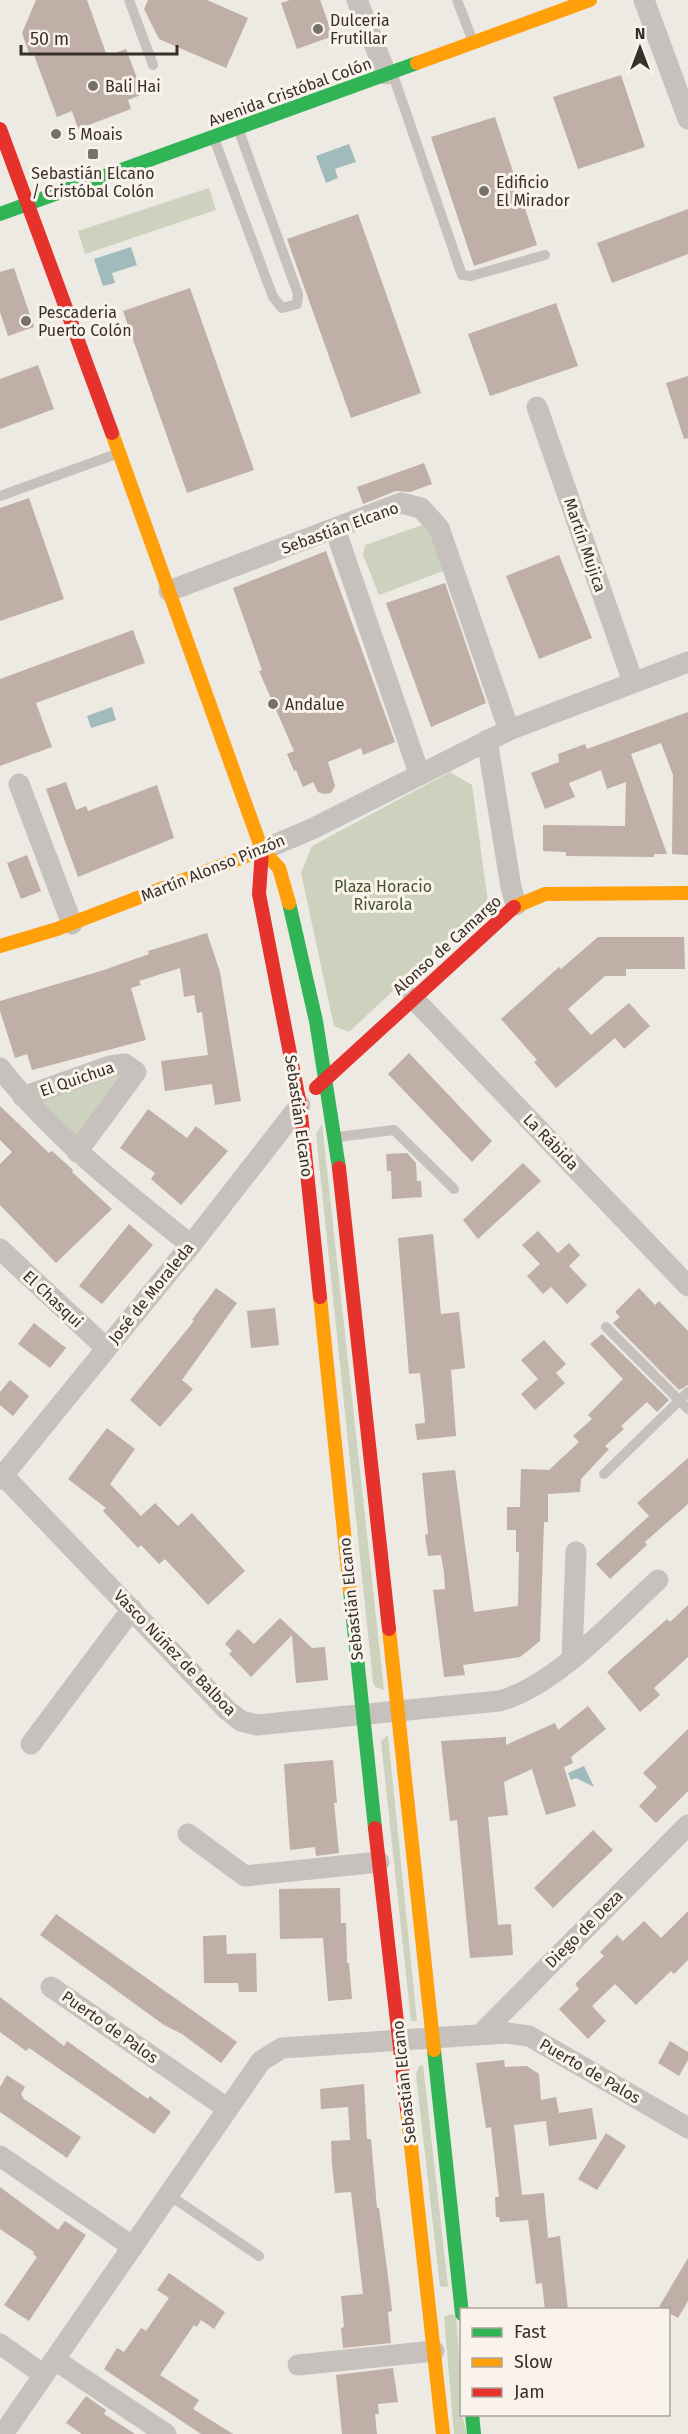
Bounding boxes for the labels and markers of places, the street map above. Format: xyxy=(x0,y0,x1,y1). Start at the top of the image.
place label: Dulceria Frutillar xyxy=(330,11,390,48)
marker: Dulceria Frutillar xyxy=(311,22,325,36)
place label: Bali Hai xyxy=(105,77,161,96)
marker: Bali Hai xyxy=(86,79,100,93)
place label: 5 Moais xyxy=(68,125,123,144)
marker: 5 Moais xyxy=(49,127,63,141)
marker: Sebastián Elcano / Cristóbal Colón xyxy=(86,147,100,161)
place label: Sebastián Elcano / Cristóbal Colón xyxy=(31,164,155,201)
place label: Edificio El Mirador xyxy=(496,173,571,210)
marker: Edificio El Mirador xyxy=(477,184,491,198)
place label: Pescaderia Puerto Colón xyxy=(38,303,132,340)
marker: Pescaderia Puerto Colón xyxy=(19,314,33,328)
place label: Andalue xyxy=(285,695,344,714)
marker: Andalue xyxy=(266,697,280,711)

